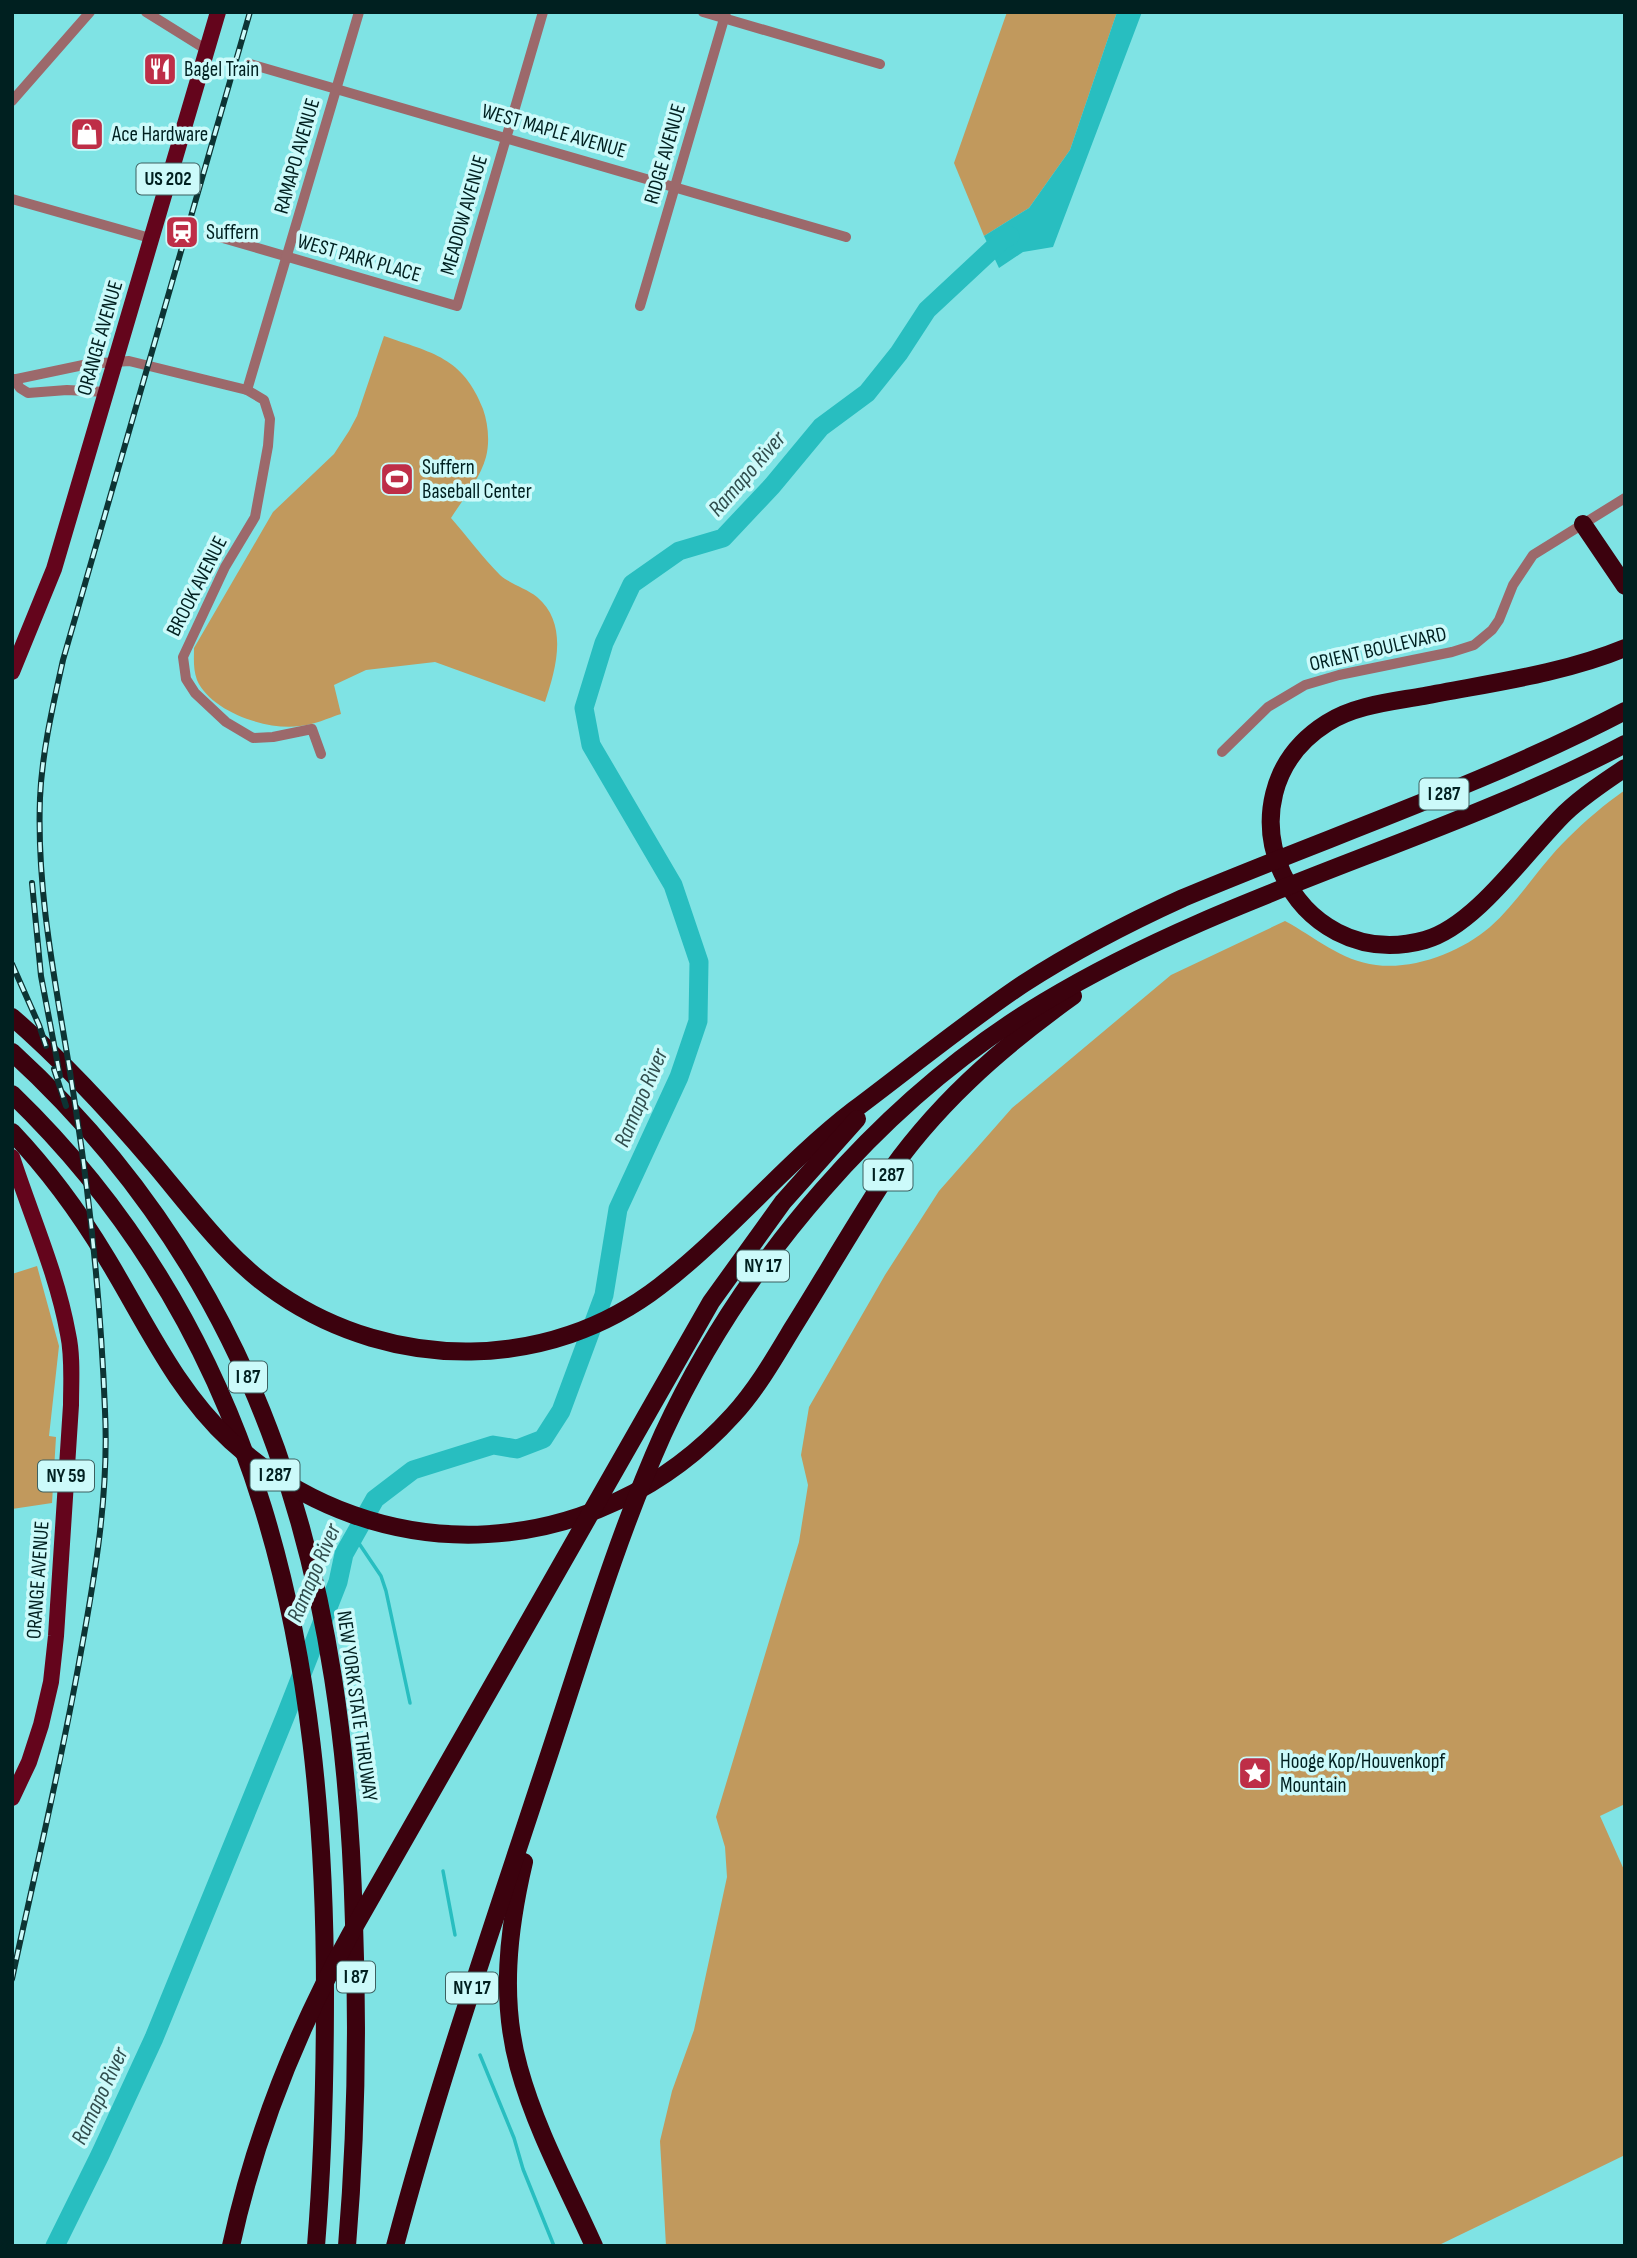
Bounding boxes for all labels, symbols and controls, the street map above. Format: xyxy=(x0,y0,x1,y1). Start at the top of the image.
restaurant icon: Bagel Train xyxy=(141,50,179,88)
place label: Bagel Train xyxy=(184,57,259,82)
street label: RAMAPO AVENUE xyxy=(269,95,325,217)
street label: WEST MAPLE AVENUE xyxy=(479,98,629,164)
street label: RIDGE AVENUE xyxy=(639,101,691,207)
shop icon: Ace Hardware xyxy=(68,115,106,153)
place label: Ace Hardware xyxy=(111,122,208,147)
street label: MEADOW AVENUE xyxy=(435,152,493,278)
road number: US 202 xyxy=(136,164,200,195)
station icon: Suffern xyxy=(163,213,201,251)
place label: Suffern xyxy=(206,220,259,245)
street label: WEST PARK PLACE xyxy=(294,228,424,288)
street label: ORANGE AVENUE xyxy=(72,278,128,398)
water label: Ramapo River xyxy=(702,424,793,522)
place label: Suffern Baseball Center xyxy=(422,455,532,504)
sports icon: Suffern Baseball Center xyxy=(378,460,416,498)
street label: BROOK AVENUE xyxy=(161,532,233,640)
street label: ORIENT BOULEVARD xyxy=(1307,621,1449,677)
road number: I 287 xyxy=(1420,778,1468,810)
water label: Ramapo River xyxy=(608,1043,675,1151)
road number: I 287 xyxy=(864,1160,912,1190)
road number: NY 17 xyxy=(737,1250,789,1282)
road number: I 87 xyxy=(229,1362,267,1392)
road number: NY 59 xyxy=(38,1460,94,1492)
road number: I 287 xyxy=(250,1460,300,1490)
water label: Ramapo River xyxy=(281,1518,348,1626)
street label: ORANGE AVENUE xyxy=(21,1520,55,1640)
street label: NEW YORK STATE THRUWAY xyxy=(331,1609,383,1803)
place label: Hooge Kop/Houvenkopf Mountain xyxy=(1280,1749,1446,1798)
place icon: Hooge Kop/Houvenkopf Mountain xyxy=(1236,1754,1274,1792)
road number: I 87 xyxy=(337,1962,375,1993)
road number: NY 17 xyxy=(446,1972,498,2004)
water label: Ramapo River xyxy=(65,2042,135,2149)

